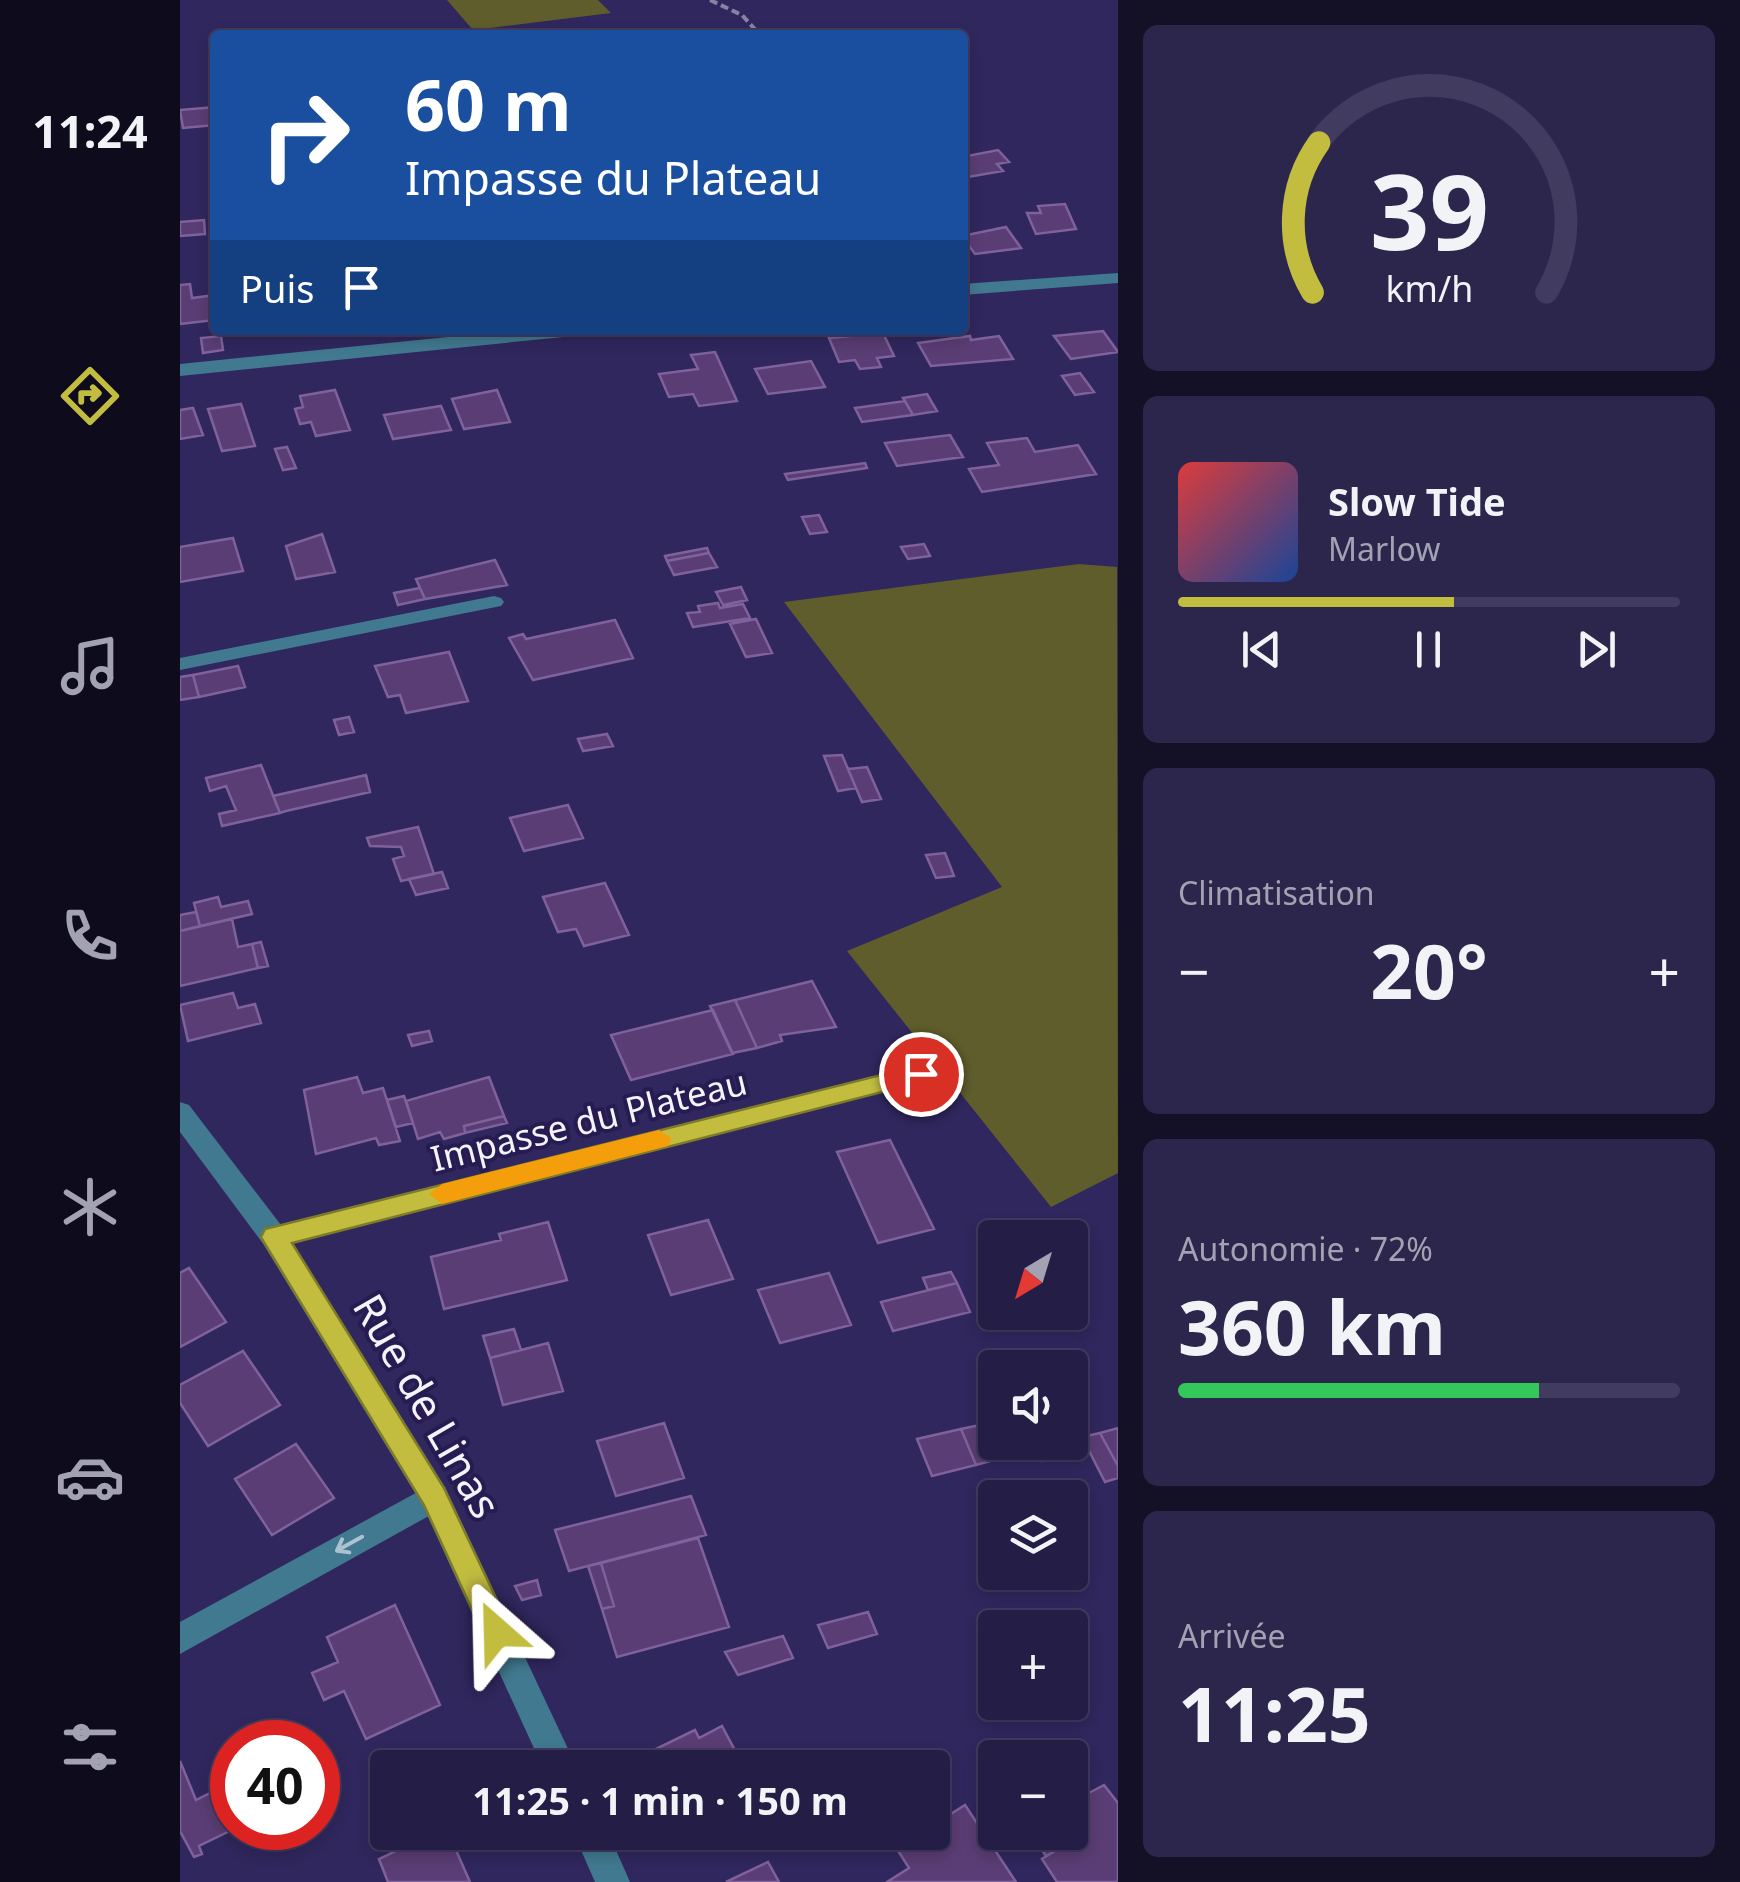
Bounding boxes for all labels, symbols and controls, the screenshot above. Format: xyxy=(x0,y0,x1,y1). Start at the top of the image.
text: 60 m xyxy=(405,56,572,152)
icon: right xyxy=(240,70,370,200)
text: 11:24 xyxy=(32,100,148,161)
text: 39 xyxy=(1370,139,1488,280)
text: Impasse du Plateau xyxy=(405,147,821,208)
icon: arrive xyxy=(334,260,389,315)
text: Puis xyxy=(240,262,314,314)
text: km/h xyxy=(1385,264,1473,312)
icon: directions xyxy=(55,361,125,431)
text: Slow Tide xyxy=(1328,475,1506,527)
text: Marlow xyxy=(1328,527,1440,570)
icon: previous xyxy=(1234,622,1289,677)
icon: pause xyxy=(1401,622,1456,677)
icon: next xyxy=(1569,622,1624,677)
icon: music xyxy=(55,631,125,701)
text: Climatisation xyxy=(1178,871,1375,914)
icon: phone xyxy=(55,901,125,971)
text: 20° xyxy=(1370,919,1488,1021)
text: − xyxy=(1178,933,1209,1008)
text: + xyxy=(1649,933,1680,1008)
pin xyxy=(879,1032,964,1117)
icon: arrive xyxy=(894,1047,949,1102)
street label: Impasse du Plateau xyxy=(426,1058,751,1182)
icon: climate xyxy=(55,1172,125,1242)
north arrow xyxy=(978,1220,1088,1330)
map controls xyxy=(978,1220,1088,1850)
text: Autonomie · 72% xyxy=(1178,1227,1433,1270)
text: 360 km xyxy=(1178,1275,1446,1377)
street label: Rue de Linas xyxy=(341,1283,515,1528)
button: sound xyxy=(978,1350,1088,1460)
icon: car xyxy=(55,1442,125,1512)
button: layers xyxy=(978,1480,1088,1590)
one-way arrow xyxy=(335,1535,365,1555)
position arrow xyxy=(445,1580,549,1684)
button: + xyxy=(978,1610,1088,1720)
text: Arrivée xyxy=(1178,1614,1286,1657)
text: 11:25 xyxy=(1178,1662,1371,1764)
icon: filters xyxy=(55,1712,125,1782)
speed limit sign: 40 xyxy=(210,1720,340,1850)
button: − xyxy=(978,1740,1088,1850)
text: 11:25 · 1 min · 150 m xyxy=(472,1774,848,1826)

